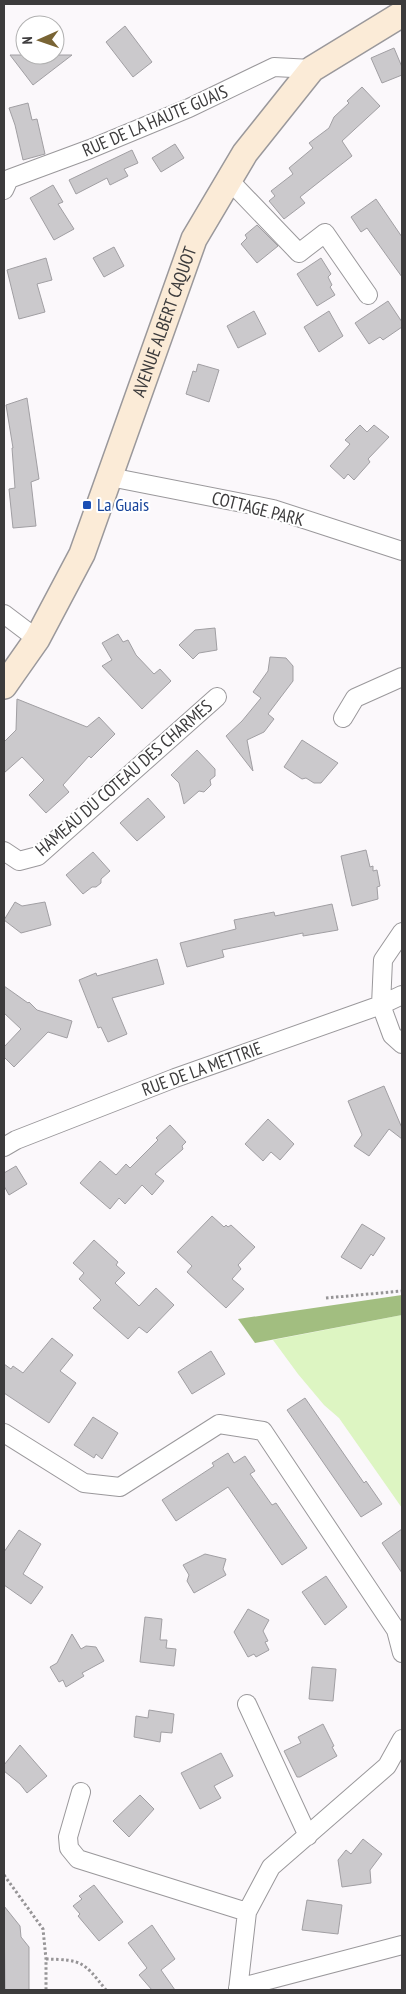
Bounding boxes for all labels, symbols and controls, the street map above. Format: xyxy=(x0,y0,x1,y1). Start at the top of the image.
north arrow xyxy=(15,15,65,65)
text: N xyxy=(18,36,36,45)
street label: RUE DE LA HAUTE GUAIS xyxy=(79,79,231,162)
street label: AVENUE ALBERT CAQUOT xyxy=(127,243,201,400)
street label: COTTAGE PARK xyxy=(210,486,307,531)
place label: La Guais xyxy=(97,493,149,516)
marker: La Guais xyxy=(81,499,93,511)
street label: HAMEAU DU COTEAU DES CHARMES xyxy=(31,694,217,861)
street label: RUE DE LA METTRIE xyxy=(139,1036,265,1101)

